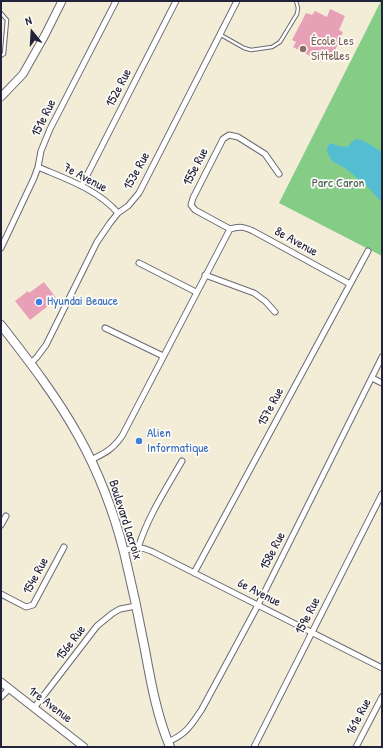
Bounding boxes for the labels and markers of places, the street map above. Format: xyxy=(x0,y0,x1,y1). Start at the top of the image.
place label: École Les Sittelles xyxy=(311,34,354,65)
marker: École Les Sittelles xyxy=(298,44,308,54)
place label: Hyundai Beauce xyxy=(47,294,118,310)
marker: Hyundai Beauce xyxy=(34,297,44,307)
place label: Alien Informatique xyxy=(147,426,209,457)
marker: Alien Informatique xyxy=(134,436,144,446)

